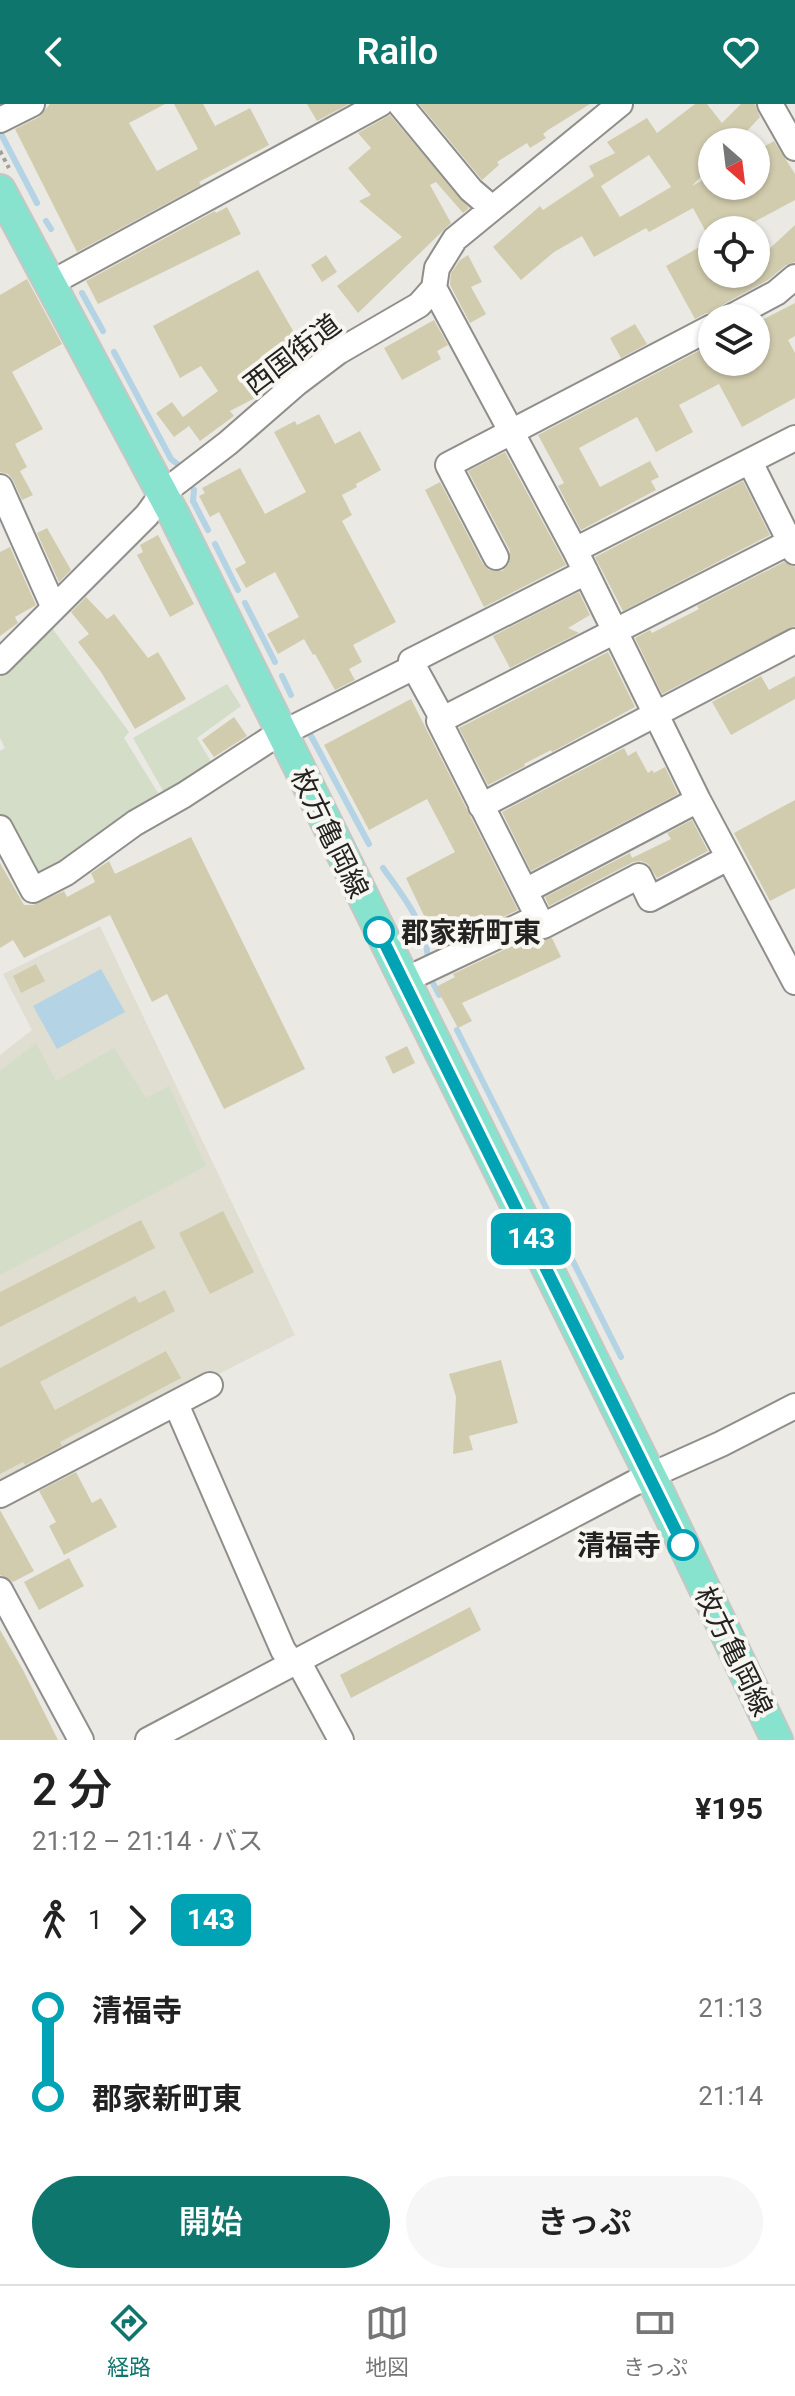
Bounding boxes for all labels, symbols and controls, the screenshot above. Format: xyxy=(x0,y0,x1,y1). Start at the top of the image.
icon: back xyxy=(32,30,76,74)
icon: heart xyxy=(719,30,763,74)
text: Railo xyxy=(357,31,438,73)
north arrow xyxy=(698,128,770,200)
map controls xyxy=(698,128,770,376)
button: locate xyxy=(698,216,770,288)
button: layers xyxy=(698,304,770,376)
street label: 西国街道 xyxy=(238,308,347,401)
street label: 枚方亀岡線 xyxy=(284,763,375,903)
place label: 郡家新町東 xyxy=(401,916,541,949)
marker: 郡家新町東 xyxy=(364,917,394,947)
line badge: 143 xyxy=(485,1213,577,1265)
text: 143 xyxy=(507,1222,555,1255)
place label: 清福寺 xyxy=(577,1529,661,1562)
marker: 清福寺 xyxy=(668,1530,698,1560)
street label: 枚方亀岡線 xyxy=(688,1581,779,1721)
text: 2 分 xyxy=(32,1764,112,1816)
text: ¥195 xyxy=(695,1791,763,1826)
text: 21:12 – 21:14 · バス xyxy=(32,1826,263,1856)
icon: walk xyxy=(32,1898,76,1942)
icon: forward xyxy=(115,1898,159,1942)
text: 143 xyxy=(187,1903,235,1936)
text: 1 xyxy=(88,1905,103,1935)
text: 清福寺 xyxy=(92,1993,182,2028)
text: 21:13 xyxy=(698,1993,763,2023)
text: 郡家新町東 xyxy=(92,2081,242,2116)
text: 21:14 xyxy=(698,2081,763,2111)
button: 開始 xyxy=(32,2176,390,2268)
button: きっぷ xyxy=(406,2176,763,2268)
tab: 経路 xyxy=(107,2301,151,2381)
tab: 地図 xyxy=(365,2301,409,2381)
tab: きっぷ xyxy=(623,2301,688,2381)

